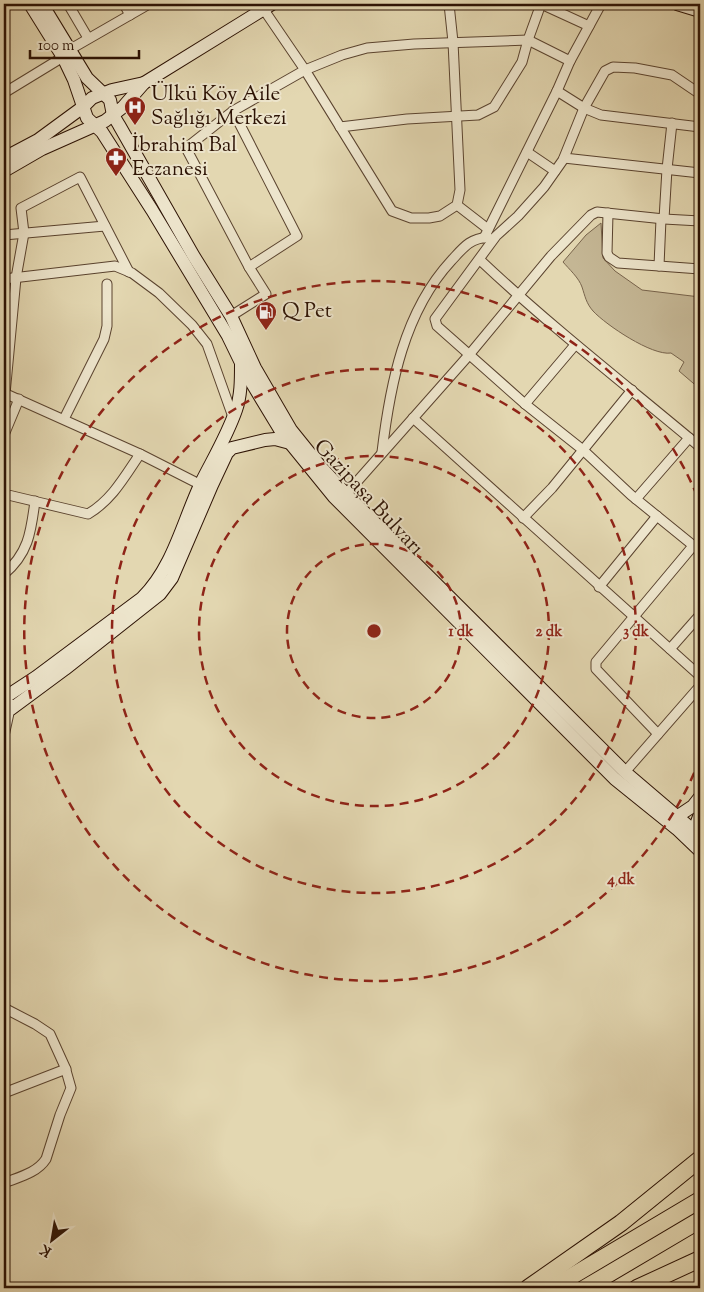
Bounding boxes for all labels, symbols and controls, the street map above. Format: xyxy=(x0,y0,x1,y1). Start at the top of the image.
scale bar xyxy=(30,28,139,60)
text: 100 m xyxy=(38,36,75,57)
place label: Ülkü Köy Aile Sağlığı Merkezi xyxy=(151,80,287,134)
hospital icon: Ülkü Köy Aile Sağlığı Merkezi xyxy=(123,95,147,126)
place label: İbrahim Bal Eczanesi xyxy=(132,131,237,185)
pharmacy icon: İbrahim Bal Eczanesi xyxy=(104,146,128,177)
place label: Q Pet xyxy=(282,297,332,327)
fuel station icon: Q Pet xyxy=(254,300,278,331)
street label: Gazipaşa Bulvarı xyxy=(306,433,430,563)
centre of rings xyxy=(365,622,383,640)
text: 1 dk xyxy=(448,622,474,643)
text: 2 dk xyxy=(535,622,563,643)
text: 3 dk xyxy=(623,622,650,643)
text: 4 dk xyxy=(606,870,636,891)
north arrow xyxy=(28,1214,78,1264)
text: K xyxy=(36,1238,56,1261)

